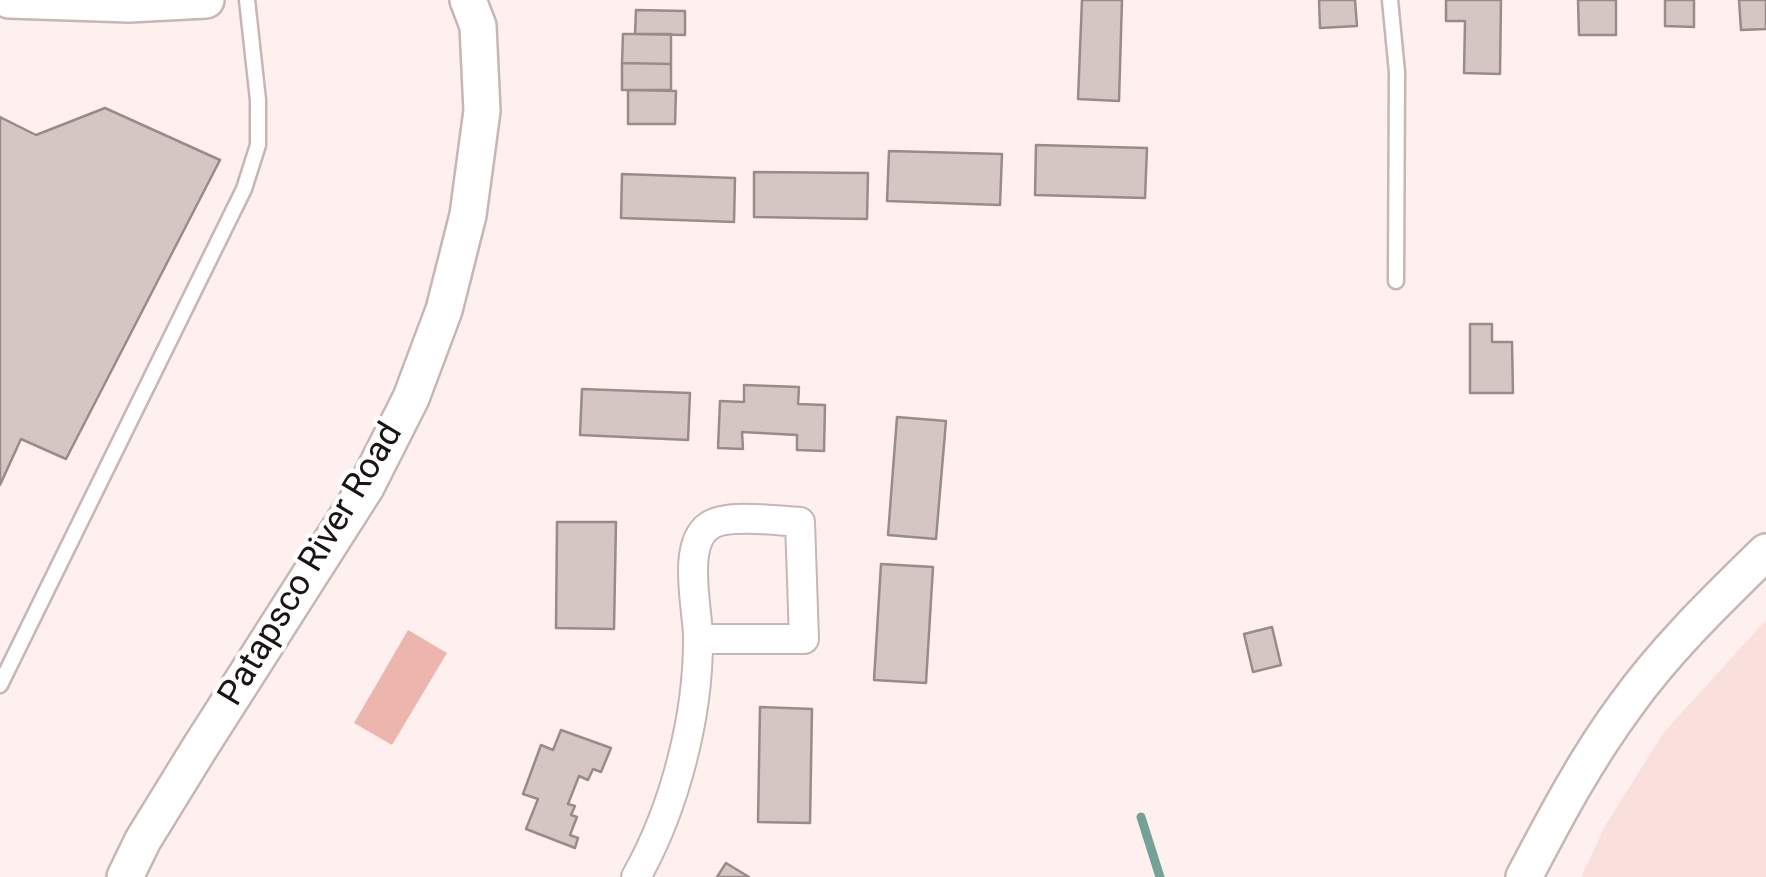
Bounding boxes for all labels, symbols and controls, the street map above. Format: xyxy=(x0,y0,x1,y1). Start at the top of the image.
street label: Patapsco River Road xyxy=(211,416,413,714)

